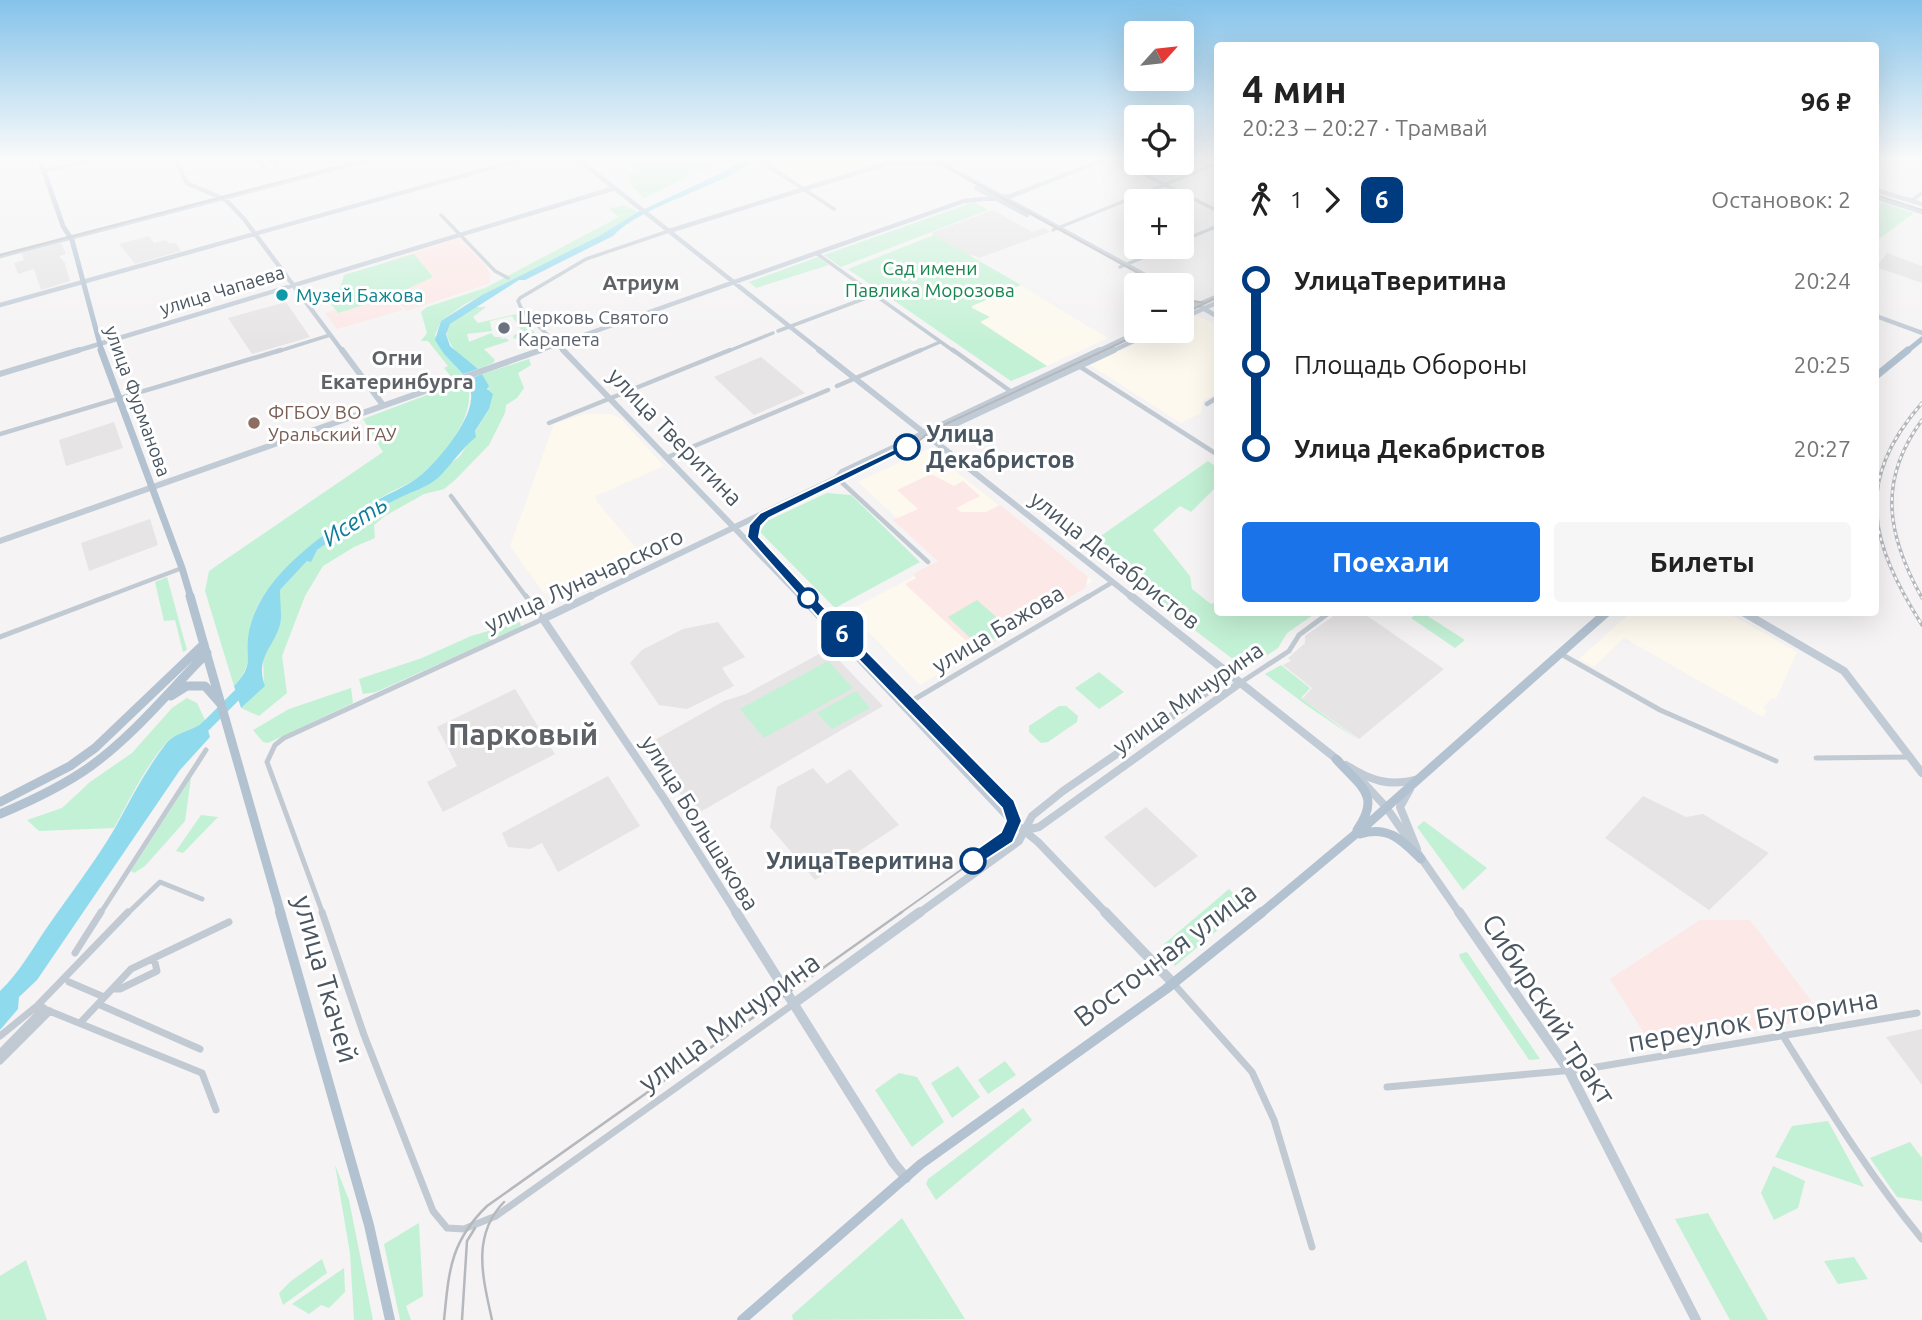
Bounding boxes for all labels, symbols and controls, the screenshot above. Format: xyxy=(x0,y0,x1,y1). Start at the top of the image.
north arrow xyxy=(1124,21,1194,91)
map controls xyxy=(1124,21,1194,343)
text: 4 мин xyxy=(1242,68,1347,110)
text: 96 ₽ xyxy=(1801,87,1851,116)
button: locate xyxy=(1124,105,1194,175)
text: 20:23 – 20:27 · Трамвай xyxy=(1242,115,1488,140)
icon: walk xyxy=(1242,181,1280,219)
icon: forward xyxy=(1313,181,1351,219)
text: 6 xyxy=(1375,186,1389,213)
text: 1 xyxy=(1290,187,1303,212)
text: Остановок: 2 xyxy=(1711,187,1851,212)
button: + xyxy=(1124,189,1194,259)
park label: Сад имени Павлика Морозова xyxy=(845,257,1015,301)
street label: улица Чапаева xyxy=(157,261,287,319)
text: УлицаТверитина xyxy=(1294,266,1507,295)
text: 20:24 xyxy=(1793,268,1851,293)
district label: Атриум xyxy=(602,270,680,294)
button: − xyxy=(1124,273,1194,343)
place label: Музей Бажова xyxy=(296,284,423,306)
marker: Музей Бажова xyxy=(274,287,290,303)
place label: Церковь Святого Карапета xyxy=(518,306,669,350)
marker: Церковь Святого Карапета xyxy=(496,320,512,336)
street label: улица Фурманова xyxy=(100,323,176,479)
district label: Огни Екатеринбурга xyxy=(320,345,474,393)
text: Площадь Обороны xyxy=(1294,350,1527,379)
text: 20:25 xyxy=(1793,352,1851,377)
street label: улица Тверитина xyxy=(603,363,747,511)
place label: ФГБОУ ВО Уральский ГАУ xyxy=(268,401,397,445)
marker: ФГБОУ ВО Уральский ГАУ xyxy=(246,415,262,431)
place label: Улица Декабристов xyxy=(926,421,1075,472)
marker: Улица Декабристов xyxy=(894,434,920,460)
text: Улица Декабристов xyxy=(1294,434,1545,463)
text: 20:27 xyxy=(1793,436,1851,461)
street label: улица Декабристов xyxy=(1025,486,1205,634)
water label: Исеть xyxy=(317,490,392,551)
button: Поехали xyxy=(1242,522,1540,602)
button: Билеты xyxy=(1554,522,1851,602)
street label: улица Луначарского xyxy=(481,523,687,637)
street label: улица Бажова xyxy=(928,580,1068,678)
unlabelled marker xyxy=(798,588,818,608)
line badge: 6 xyxy=(819,611,865,657)
text: 6 xyxy=(835,620,849,647)
street label: улица Мичурина xyxy=(1108,637,1267,759)
district label: Парковый xyxy=(448,717,598,751)
street label: улица Большакова xyxy=(637,731,764,915)
place label: УлицаТверитина xyxy=(766,848,954,873)
marker: УлицаТверитина xyxy=(960,848,986,874)
street label: Восточная улица xyxy=(1068,875,1262,1032)
street label: улица Ткачей xyxy=(288,892,365,1066)
street label: Сибирский тракт xyxy=(1476,908,1623,1110)
street label: улица Мичурина xyxy=(632,946,825,1098)
street label: переулок Буторина xyxy=(1625,982,1881,1057)

